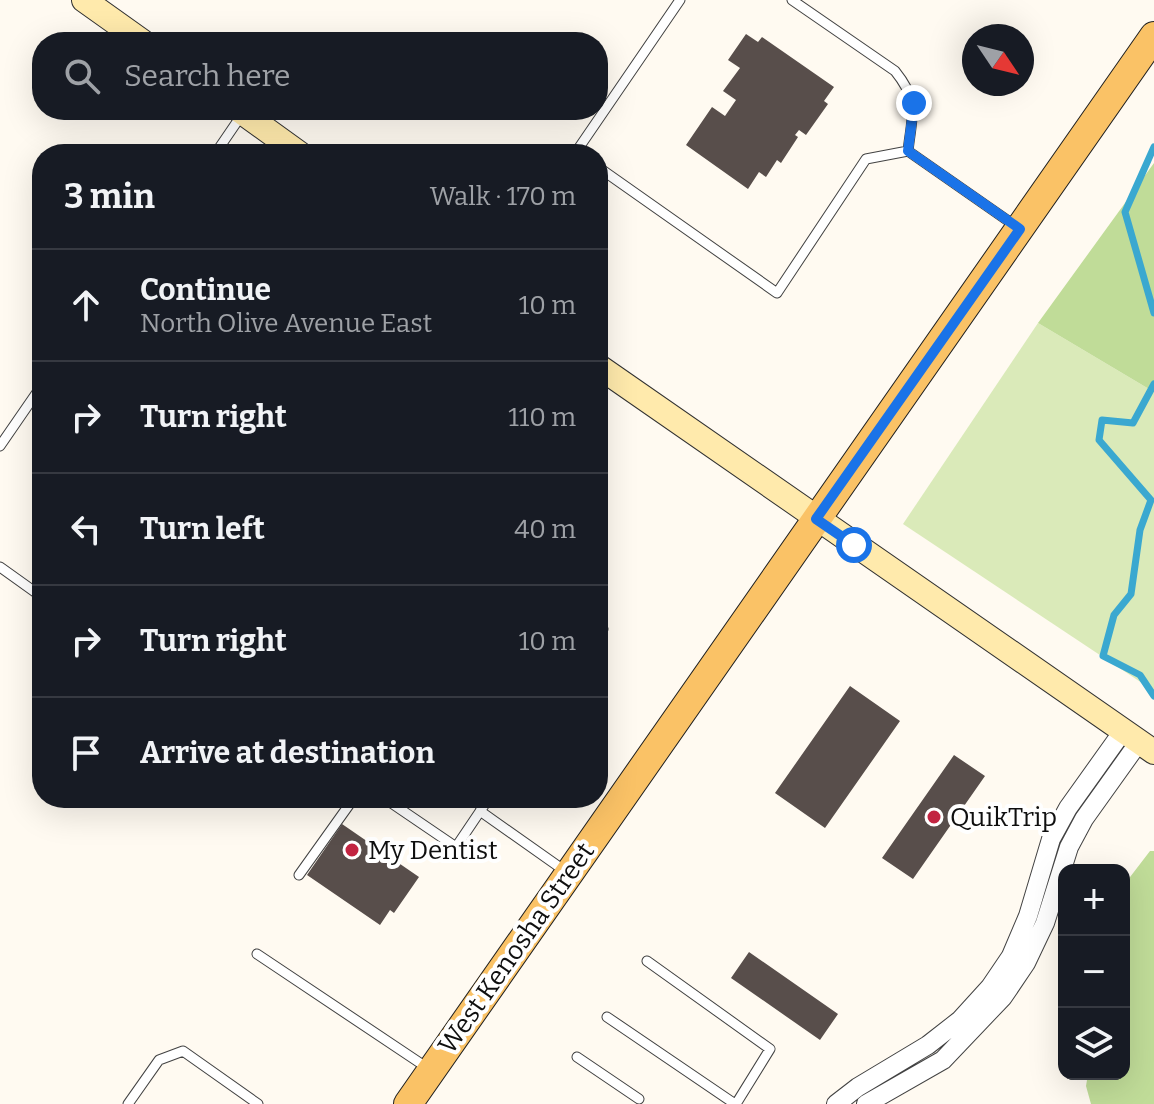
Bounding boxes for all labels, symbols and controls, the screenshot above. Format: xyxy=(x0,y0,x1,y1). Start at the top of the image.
north arrow xyxy=(962,24,1034,96)
search box xyxy=(32,32,608,120)
icon: search xyxy=(60,54,104,98)
text: Search here xyxy=(124,58,291,94)
route end xyxy=(896,85,932,121)
text: 3 min xyxy=(64,176,155,217)
text: Walk · 170 m xyxy=(430,181,576,212)
text: Continue xyxy=(140,272,271,308)
icon: ahead xyxy=(64,283,108,327)
text: 10 m xyxy=(519,290,576,321)
text: North Olive Avenue East xyxy=(140,308,432,339)
icon: right xyxy=(64,395,108,439)
text: Turn right xyxy=(140,399,287,435)
text: 110 m xyxy=(508,402,576,433)
icon: left xyxy=(64,507,108,551)
text: Turn left xyxy=(140,511,265,547)
text: 40 m xyxy=(514,514,576,545)
route start xyxy=(836,527,872,563)
icon: right xyxy=(64,619,108,663)
text: Turn right xyxy=(140,623,287,659)
text: 10 m xyxy=(519,626,576,657)
icon: arrive xyxy=(64,731,108,775)
text: Arrive at destination xyxy=(140,735,435,771)
place label: QuikTrip xyxy=(950,802,1057,833)
marker: QuikTrip xyxy=(925,808,943,826)
place label: My Dentist xyxy=(368,835,498,866)
street label: West Kenosha Street xyxy=(432,836,601,1060)
marker: My Dentist xyxy=(343,841,361,859)
map controls xyxy=(1058,864,1130,1080)
button: + xyxy=(1058,864,1130,936)
button: − xyxy=(1058,936,1130,1008)
button: layers xyxy=(1058,1008,1130,1080)

